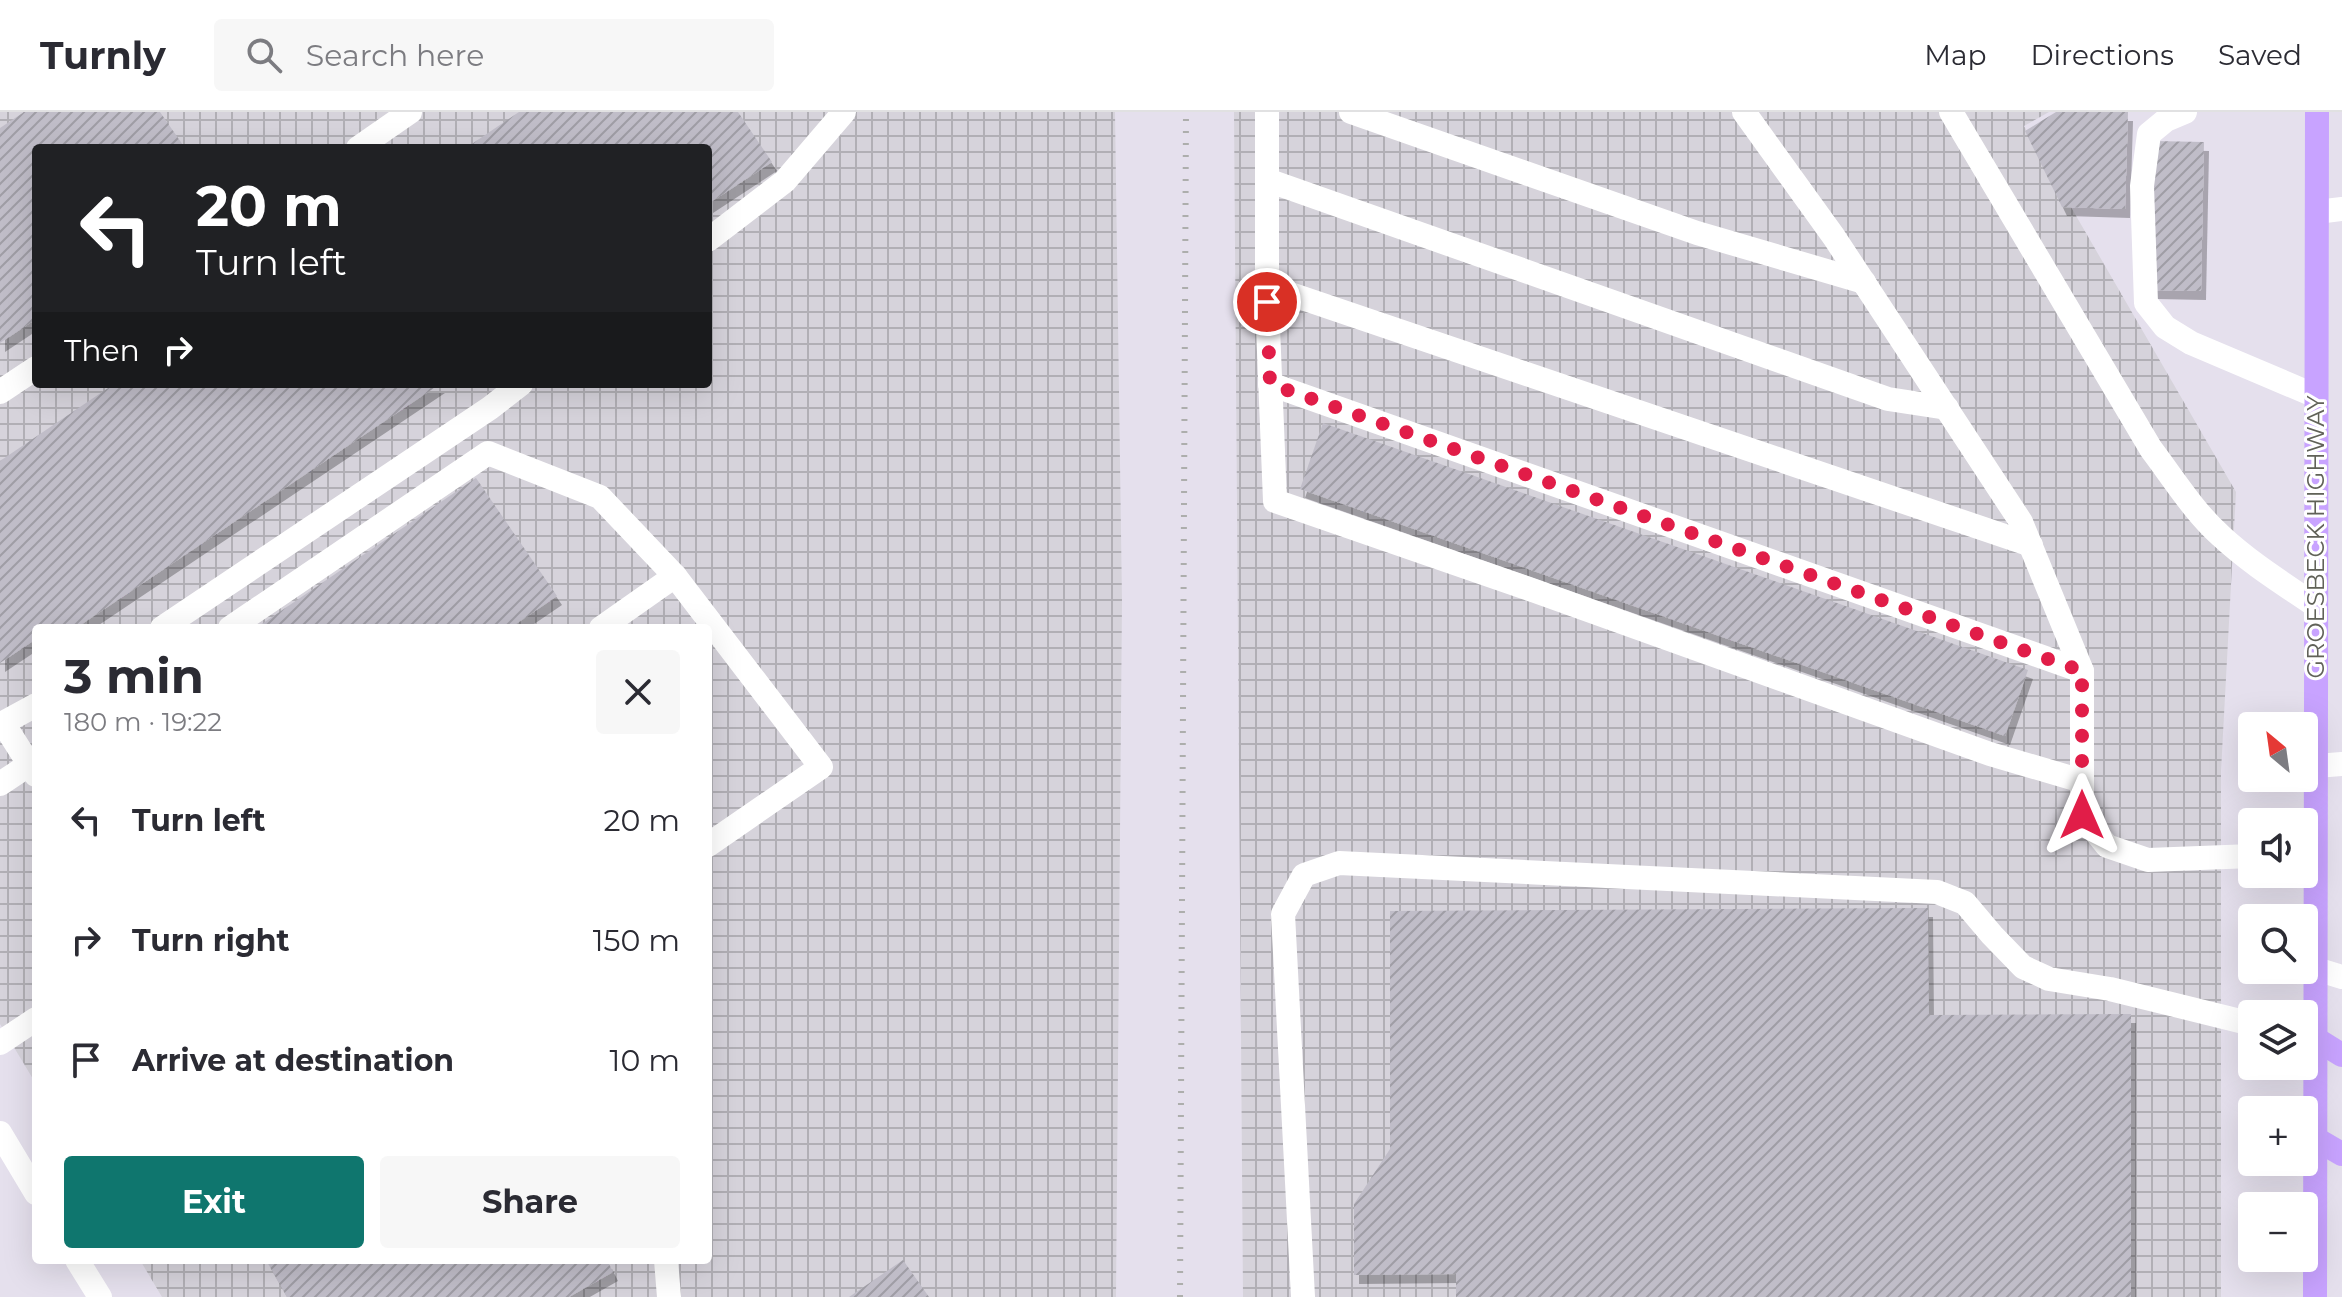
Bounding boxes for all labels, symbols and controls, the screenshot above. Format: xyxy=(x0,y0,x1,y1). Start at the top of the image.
search box xyxy=(214,19,774,91)
text: Turnly xyxy=(40,32,166,79)
icon: search xyxy=(242,33,286,77)
text: Search here xyxy=(306,37,484,74)
text: Map xyxy=(1924,38,1986,72)
text: Directions xyxy=(2030,38,2174,72)
text: Saved xyxy=(2218,38,2302,72)
text: 20 m xyxy=(196,172,342,240)
icon: left xyxy=(64,176,168,280)
text: Turn left xyxy=(196,240,347,284)
pin xyxy=(1233,268,1301,336)
icon: arrive xyxy=(1245,280,1289,324)
icon: right xyxy=(156,328,200,372)
text: Then xyxy=(64,332,140,369)
street label: GROESBECK HIGHWAY xyxy=(2301,395,2330,678)
text: 3 min xyxy=(64,647,204,705)
button: close xyxy=(596,650,680,734)
text: 180 m · 19:22 xyxy=(64,706,222,738)
north arrow xyxy=(2238,712,2318,792)
map controls xyxy=(2238,712,2318,1272)
position arrow xyxy=(2040,773,2124,857)
icon: left xyxy=(64,798,108,842)
text: Turn left xyxy=(132,802,265,839)
text: 20 m xyxy=(603,802,680,839)
button: sound xyxy=(2238,808,2318,888)
button: search xyxy=(2238,904,2318,984)
icon: right xyxy=(64,918,108,962)
text: Turn right xyxy=(132,922,289,959)
text: 150 m xyxy=(593,922,680,959)
button: layers xyxy=(2238,1000,2318,1080)
icon: arrive xyxy=(64,1038,108,1082)
text: Arrive at destination xyxy=(132,1042,454,1079)
text: 10 m xyxy=(610,1042,680,1079)
button: + xyxy=(2238,1096,2318,1176)
button: Exit xyxy=(64,1156,364,1248)
button: Share xyxy=(380,1156,680,1248)
button: − xyxy=(2238,1192,2318,1272)

